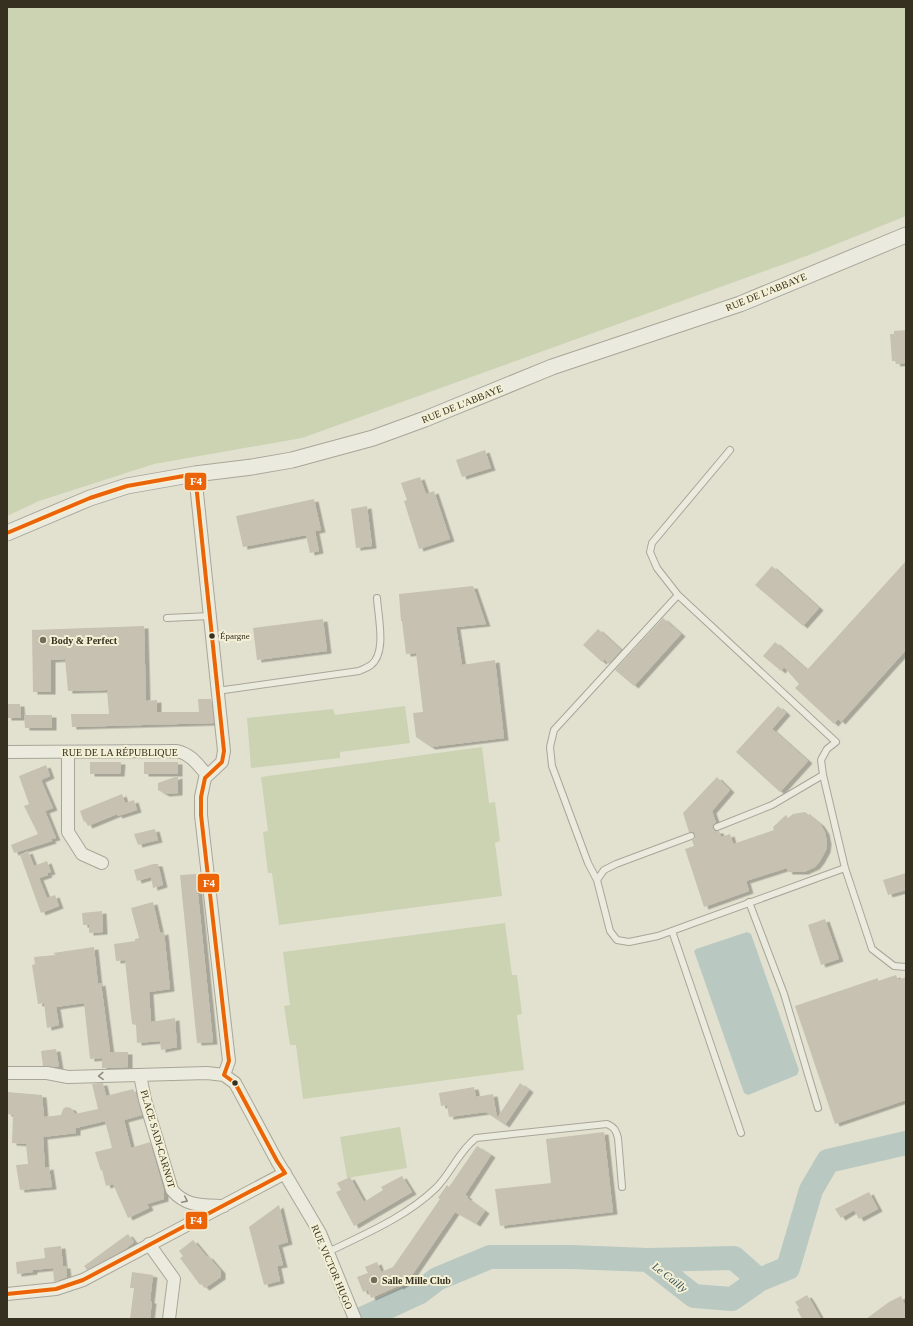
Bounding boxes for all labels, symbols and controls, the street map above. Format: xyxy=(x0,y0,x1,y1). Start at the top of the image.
street label: RUE DE L'ABBAYE xyxy=(724,271,808,313)
street label: RUE DE L'ABBAYE xyxy=(420,383,504,425)
line badge: F4 xyxy=(184,472,207,491)
text: F4 xyxy=(190,475,203,487)
marker: Épargne xyxy=(207,631,217,641)
place label: Épargne xyxy=(220,631,250,641)
marker: Body & Perfect xyxy=(38,635,48,645)
place label: Body & Perfect xyxy=(51,635,118,646)
street label: RUE DE LA RÉPUBLIQUE xyxy=(62,747,178,758)
line badge: F4 xyxy=(197,873,220,893)
text: F4 xyxy=(203,877,216,889)
one-way arrow xyxy=(98,1071,104,1080)
unlabelled marker xyxy=(230,1078,240,1088)
street label: PLACE SADI-CARNOT xyxy=(139,1088,177,1190)
one-way arrow xyxy=(181,1195,188,1203)
line badge: F4 xyxy=(185,1211,208,1230)
text: F4 xyxy=(190,1214,203,1226)
street label: RUE VICTOR HUGO xyxy=(309,1223,355,1311)
water label: Le Cailly xyxy=(650,1259,690,1294)
marker: Salle Mille Club xyxy=(369,1275,379,1285)
place label: Salle Mille Club xyxy=(382,1275,451,1286)

